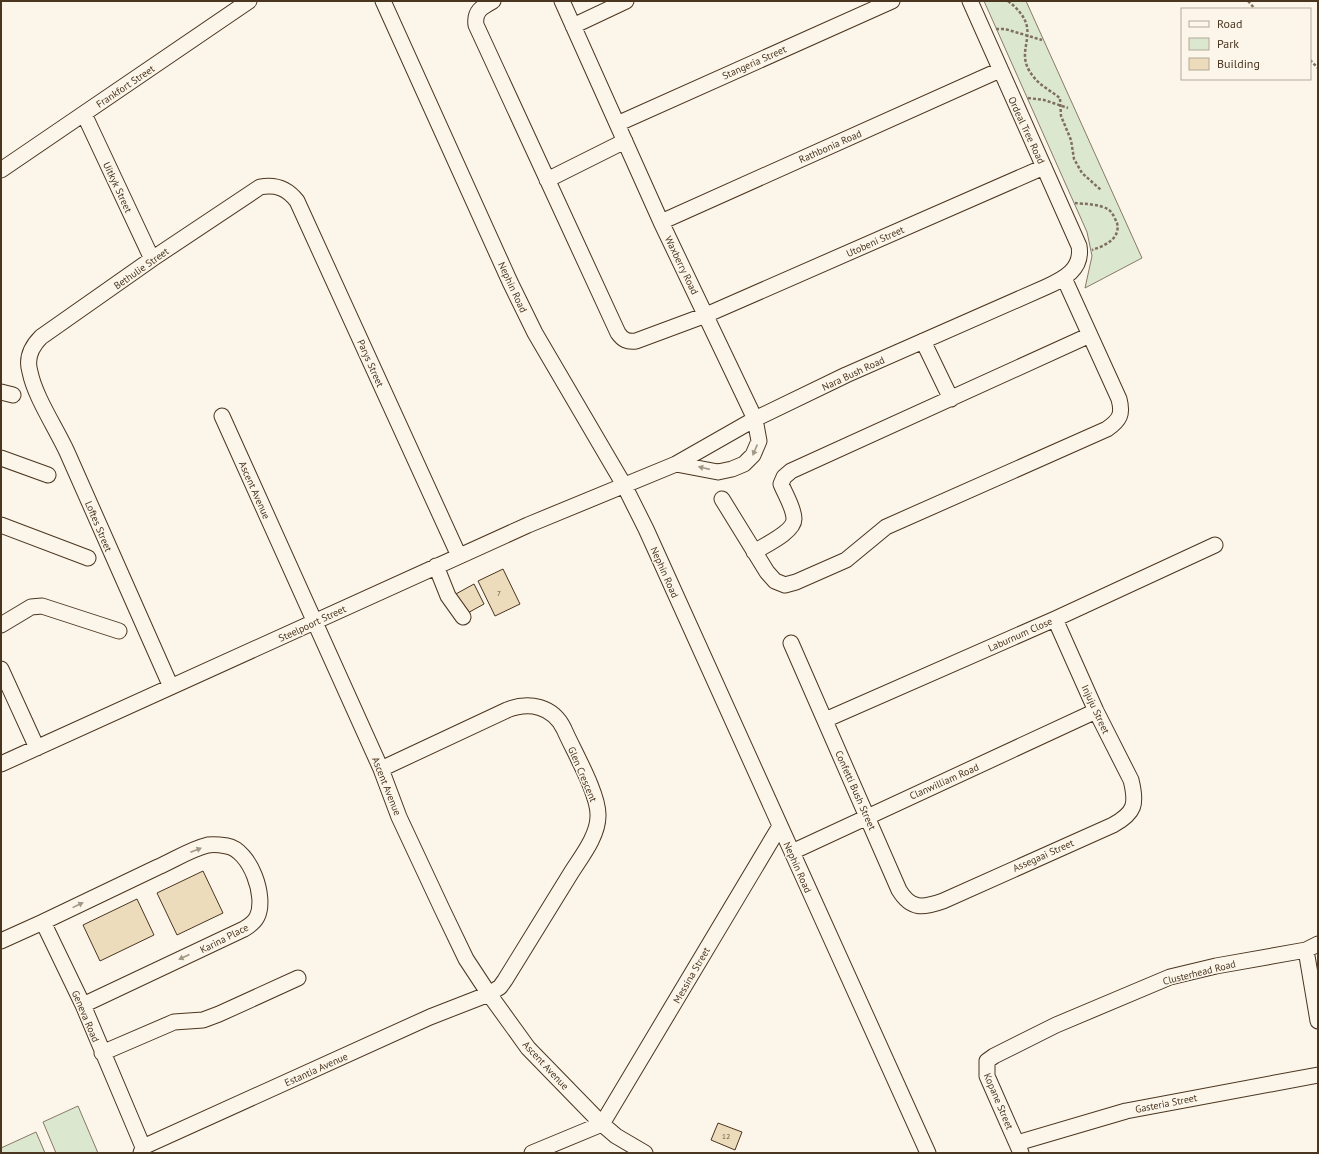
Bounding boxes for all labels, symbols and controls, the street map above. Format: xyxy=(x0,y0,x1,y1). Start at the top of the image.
legend xyxy=(1181,8,1311,80)
text: Road xyxy=(1217,16,1242,31)
text: Park xyxy=(1217,36,1239,51)
street label: Stangeria Street xyxy=(720,42,789,82)
text: Building xyxy=(1217,56,1260,71)
street label: Frankfort Street xyxy=(94,62,157,111)
street label: Ordeal Tree Road xyxy=(1005,95,1048,166)
street label: Rathbonia Road xyxy=(797,127,864,166)
street label: Uitkyk Street xyxy=(100,160,135,215)
street label: Utobeni Street xyxy=(844,223,907,260)
street label: Waxberry Road xyxy=(662,234,701,297)
street label: Bethulie Street xyxy=(111,244,172,292)
street label: Nephin Road xyxy=(495,260,530,315)
street label: Parys Street xyxy=(354,337,387,390)
street label: Nara Bush Road xyxy=(820,353,887,394)
one-way arrow xyxy=(752,444,758,455)
street label: Ascent Avenue xyxy=(236,459,273,521)
one-way arrow xyxy=(698,465,710,471)
street label: Loftes Street xyxy=(82,499,115,554)
street label: Nephin Road xyxy=(647,545,682,600)
house number: 7 xyxy=(497,588,501,598)
street label: Steelpoort Street xyxy=(276,602,349,645)
street label: Laburnum Close xyxy=(986,614,1054,654)
street label: Injuju Street xyxy=(1079,683,1113,736)
street label: Glen Crescent xyxy=(565,745,600,804)
street label: Confetti Bush Street xyxy=(832,748,879,832)
street label: Ascent Avenue xyxy=(369,755,404,817)
street label: Clanwilliam Road xyxy=(908,760,981,803)
street label: Assegaai Street xyxy=(1011,836,1076,875)
street label: Nephin Road xyxy=(780,840,815,895)
one-way arrow xyxy=(191,847,203,853)
one-way arrow xyxy=(73,902,84,908)
street label: Karina Place xyxy=(198,921,251,956)
street label: Messina Street xyxy=(670,944,713,1006)
one-way arrow xyxy=(179,954,190,960)
street label: Clusterhead Road xyxy=(1161,957,1237,988)
street label: Geneva Road xyxy=(69,988,102,1044)
street label: Ascent Avenue xyxy=(520,1038,571,1092)
street label: Estantia Avenue xyxy=(282,1050,350,1089)
street label: Kopane Street xyxy=(981,1071,1017,1132)
street label: Gasteria Street xyxy=(1134,1091,1199,1116)
house number: 12 xyxy=(722,1131,730,1141)

